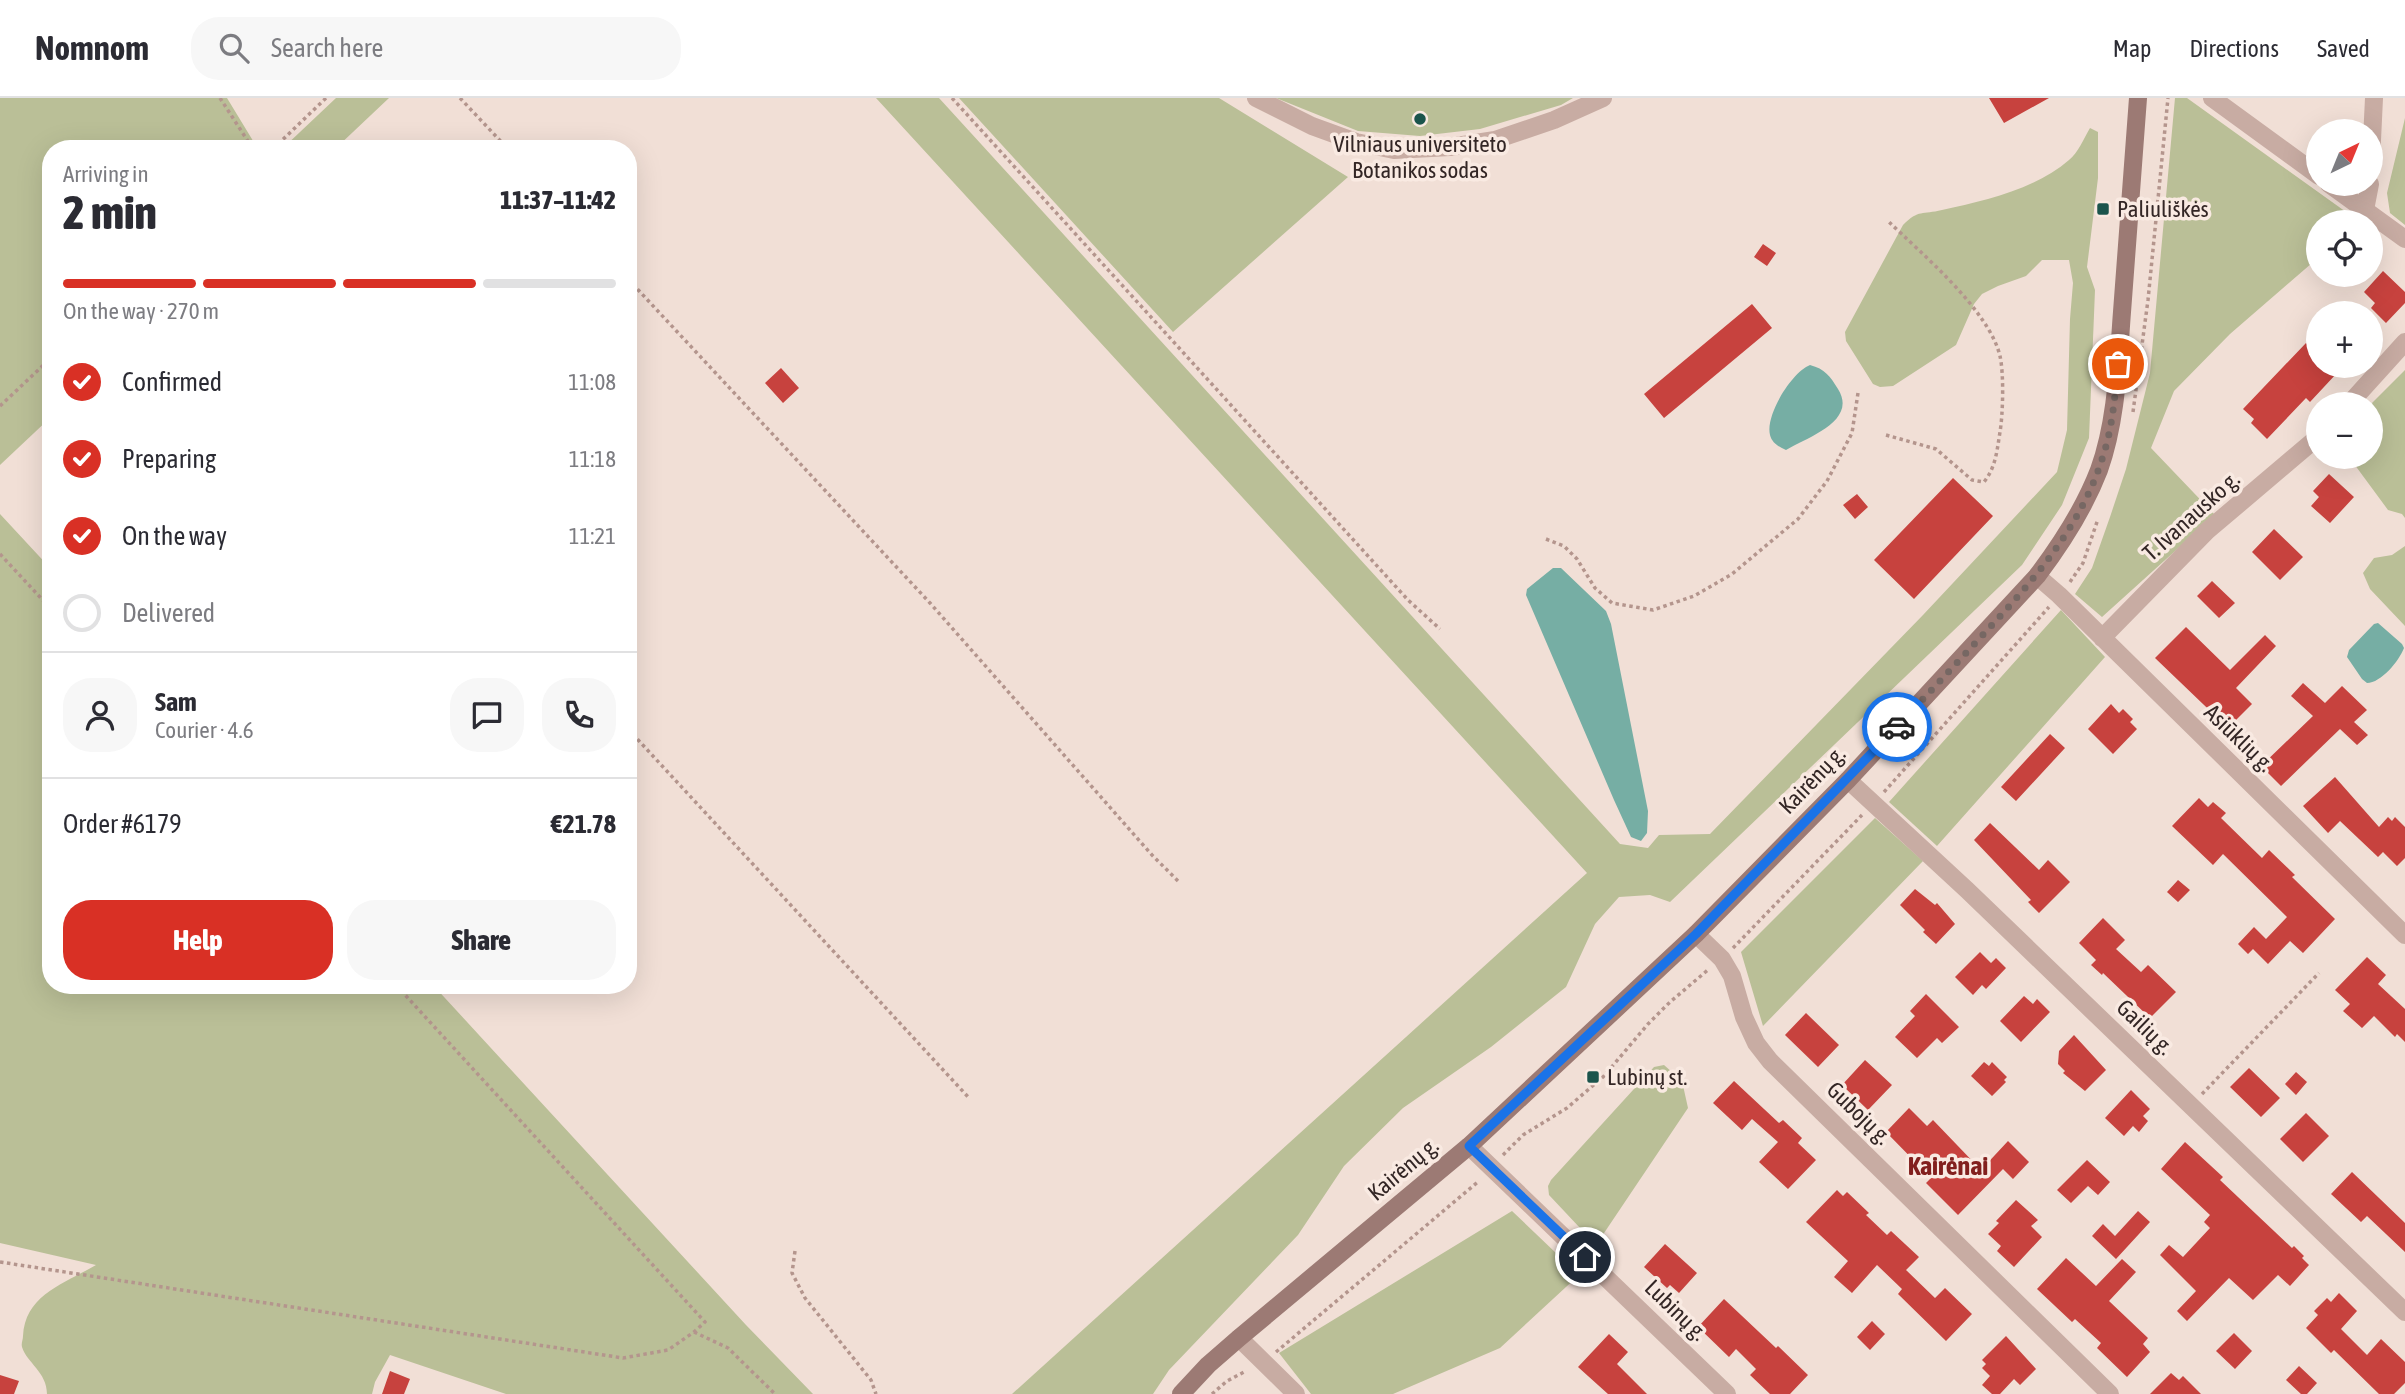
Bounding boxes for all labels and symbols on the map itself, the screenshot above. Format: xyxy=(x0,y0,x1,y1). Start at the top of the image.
marker: Vilniaus universiteto Botanikos sodas xyxy=(1412,111,1428,127)
north arrow xyxy=(2306,119,2384,196)
place label: Vilniaus universiteto Botanikos sodas xyxy=(1333,131,1507,183)
place label: Paliuliškės xyxy=(2117,196,2209,222)
marker: Paliuliškės xyxy=(2095,201,2111,217)
pin xyxy=(2088,334,2148,394)
street label: T. Ivanausko g. xyxy=(2137,466,2245,566)
courier xyxy=(1862,692,1932,762)
street label: Asiūklių g. xyxy=(2199,699,2279,777)
street label: Kairėnų g. xyxy=(1774,741,1850,819)
street label: Gailių g. xyxy=(2112,994,2178,1060)
place label: Lubinų st. xyxy=(1607,1064,1687,1090)
marker: Lubinų st. xyxy=(1585,1069,1601,1085)
street label: Gubojų g. xyxy=(1822,1076,1896,1150)
street label: Kairėnų g. xyxy=(1363,1132,1443,1206)
district label: Kairėnai xyxy=(1908,1151,1988,1181)
pin xyxy=(1555,1227,1615,1287)
street label: Lubinų g. xyxy=(1640,1274,1712,1346)

